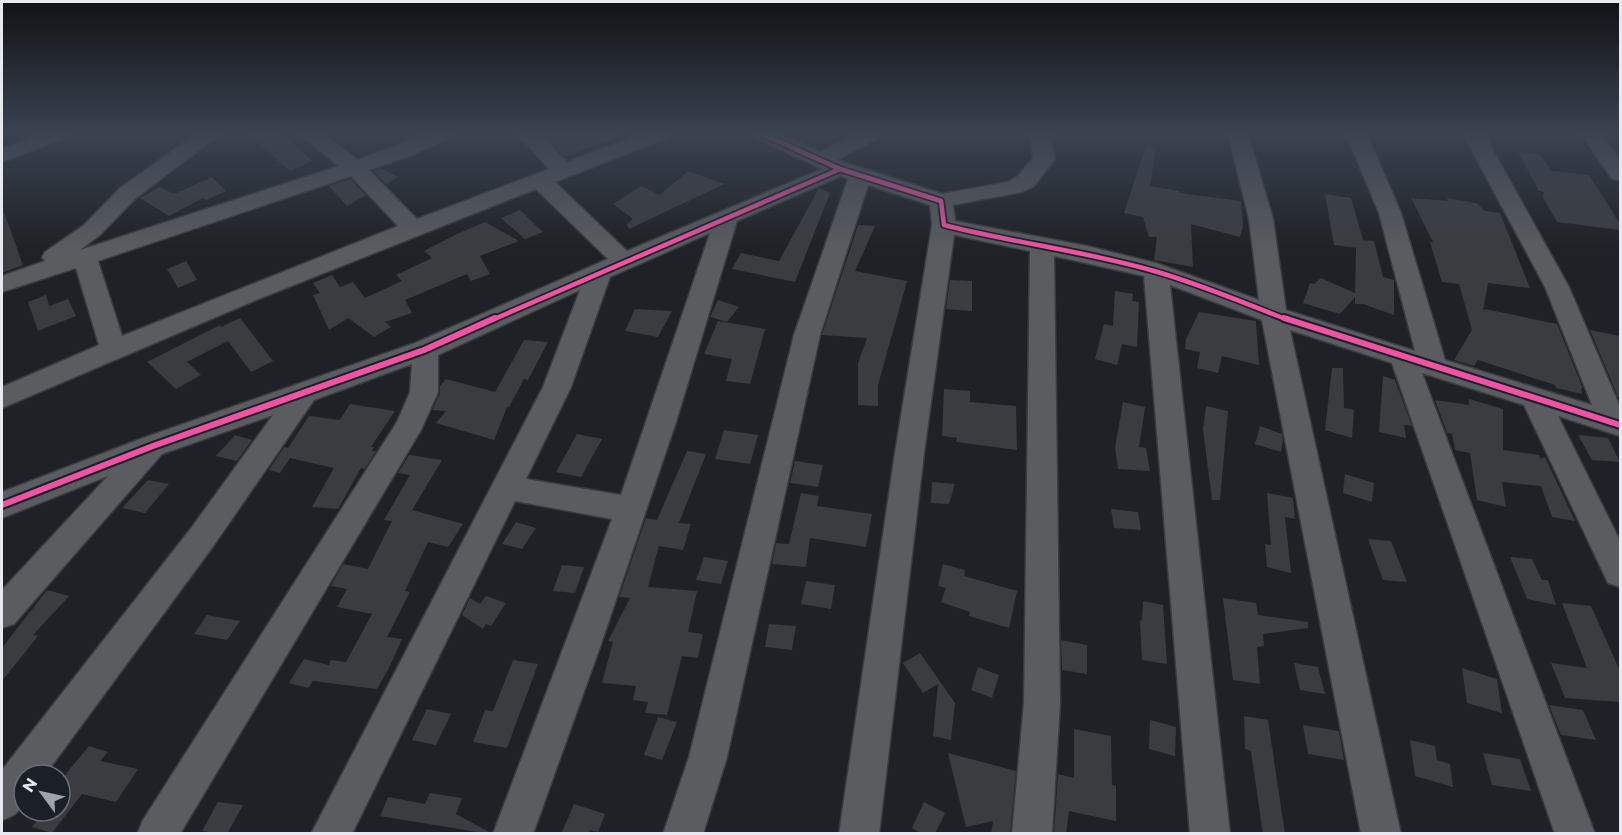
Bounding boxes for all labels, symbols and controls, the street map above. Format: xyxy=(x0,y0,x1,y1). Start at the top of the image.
north arrow xyxy=(12,763,72,823)
text: N xyxy=(18,775,41,796)

